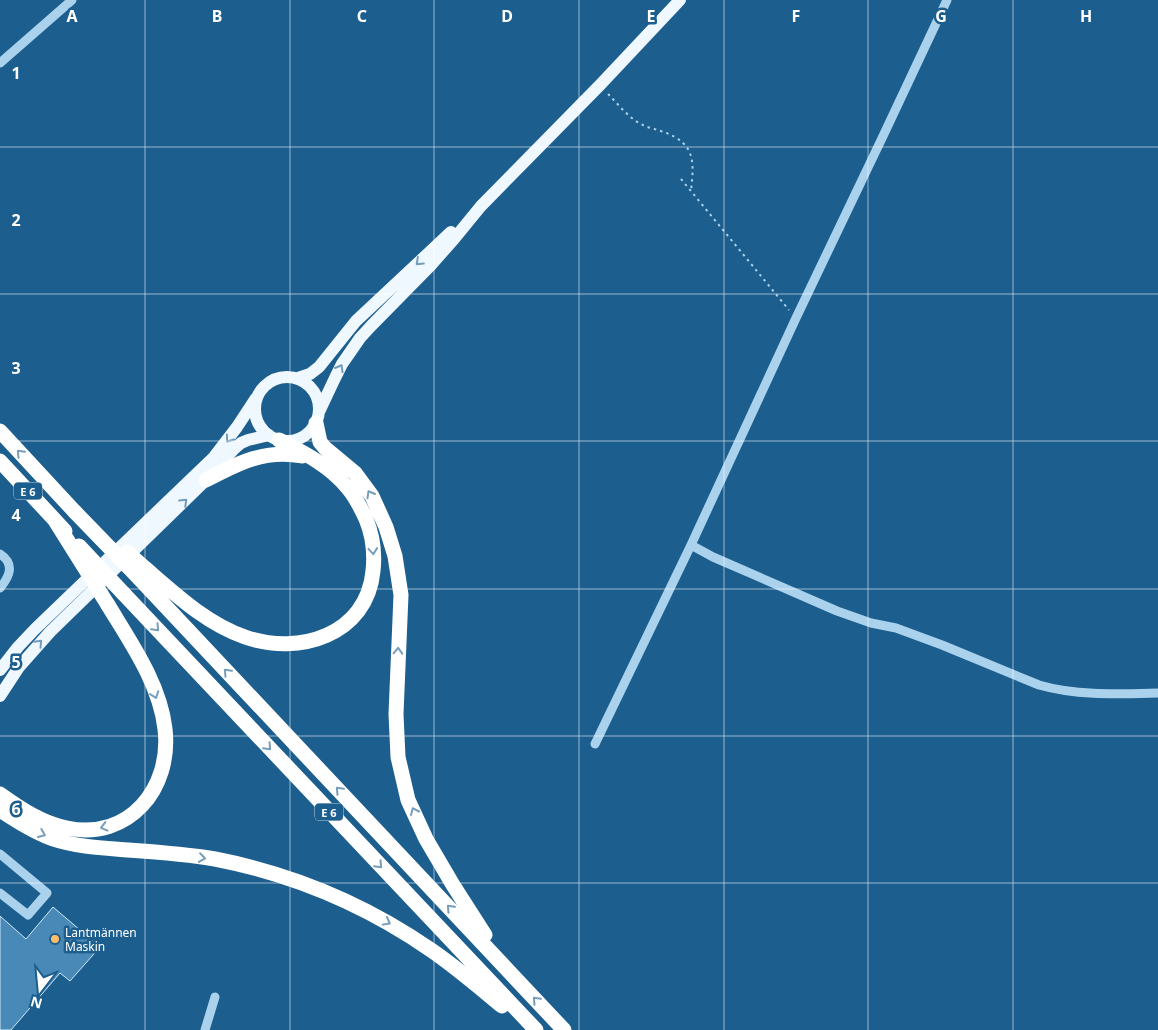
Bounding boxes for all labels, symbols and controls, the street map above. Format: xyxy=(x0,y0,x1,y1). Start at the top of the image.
text: A xyxy=(66,5,78,27)
text: B xyxy=(212,5,222,27)
text: C xyxy=(357,5,367,27)
text: D xyxy=(501,5,513,27)
text: E xyxy=(647,5,656,27)
text: F xyxy=(792,5,800,27)
text: G xyxy=(935,5,947,27)
text: H xyxy=(1080,5,1092,27)
text: 1 xyxy=(11,62,21,84)
text: 2 xyxy=(11,209,21,231)
one-way arrow xyxy=(415,256,424,265)
text: 3 xyxy=(11,357,21,379)
one-way arrow xyxy=(334,365,344,374)
one-way arrow xyxy=(226,433,235,443)
one-way arrow xyxy=(17,449,26,458)
road number: E 6 xyxy=(14,482,42,500)
one-way arrow xyxy=(367,491,377,500)
one-way arrow xyxy=(178,499,187,508)
text: 4 xyxy=(11,504,21,526)
one-way arrow xyxy=(368,547,379,555)
one-way arrow xyxy=(150,623,159,632)
one-way arrow xyxy=(33,640,42,649)
one-way arrow xyxy=(392,647,403,655)
text: 5 xyxy=(11,651,21,673)
one-way arrow xyxy=(224,669,233,678)
one-way arrow xyxy=(149,690,159,698)
one-way arrow xyxy=(262,741,271,750)
one-way arrow xyxy=(336,787,345,796)
text: 6 xyxy=(11,798,21,820)
road number: E 6 xyxy=(315,804,343,820)
one-way arrow xyxy=(409,807,420,816)
one-way arrow xyxy=(100,821,109,832)
one-way arrow xyxy=(37,828,46,838)
one-way arrow xyxy=(198,852,206,862)
one-way arrow xyxy=(373,859,382,868)
one-way arrow xyxy=(447,905,456,914)
one-way arrow xyxy=(382,916,391,926)
place label: Lantmännen Maskin xyxy=(65,924,137,955)
marker: Lantmännen Maskin xyxy=(49,933,61,945)
north arrow xyxy=(15,965,65,1015)
text: N xyxy=(28,992,44,1014)
one-way arrow xyxy=(533,996,542,1005)

